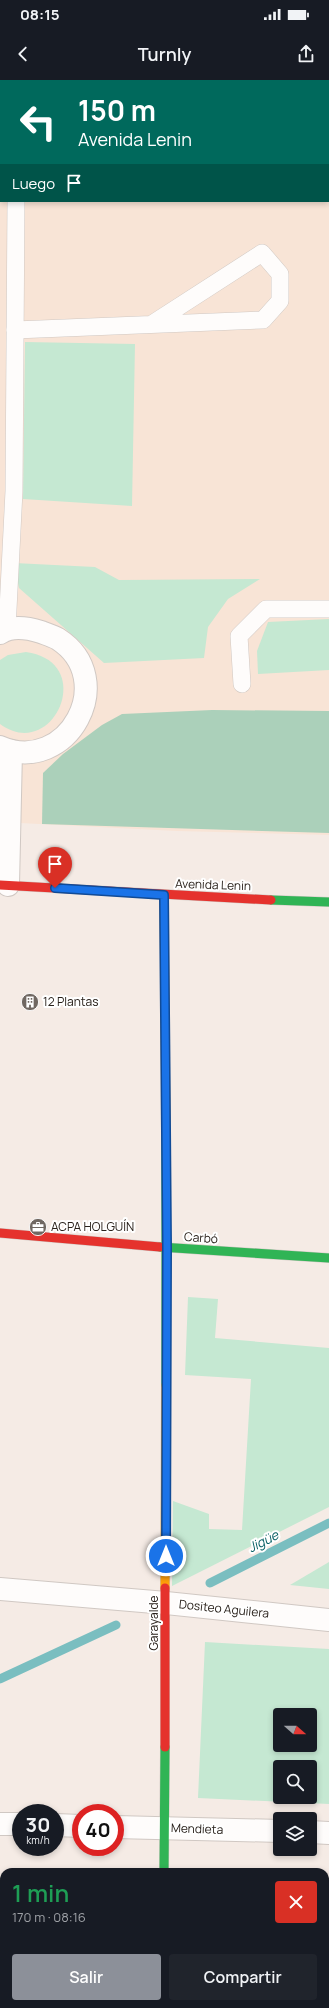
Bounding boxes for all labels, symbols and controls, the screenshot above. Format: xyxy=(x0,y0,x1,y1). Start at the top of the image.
text: 08:15 xyxy=(20,4,60,25)
text: Turnly xyxy=(138,42,191,66)
icon: back xyxy=(12,43,34,65)
icon: share xyxy=(295,43,317,65)
text: 150 m xyxy=(78,91,156,129)
icon: left xyxy=(12,96,64,148)
text: Avenida Lenin xyxy=(78,127,192,151)
icon: arrive xyxy=(63,172,85,194)
text: Luego xyxy=(12,173,55,194)
pin xyxy=(38,847,72,888)
icon: arrive xyxy=(44,853,66,875)
street label: Avenida Lenin xyxy=(175,875,251,894)
building icon: 12 Plantas xyxy=(20,992,40,1012)
place label: 12 Plantas xyxy=(43,993,99,1010)
office icon: ACPA HOLGUÍN xyxy=(28,1217,48,1237)
place label: ACPA HOLGUÍN xyxy=(51,1218,134,1235)
street label: Carbó xyxy=(184,1228,218,1247)
water label: Jigüe xyxy=(245,1525,283,1556)
position arrow xyxy=(145,1535,187,1577)
street label: Garayalde xyxy=(145,1595,162,1651)
street label: Dositeo Aguilera xyxy=(178,1595,270,1622)
north arrow xyxy=(273,1708,317,1752)
map controls xyxy=(273,1708,317,1856)
button: search xyxy=(273,1760,317,1804)
speed limit sign: 40 xyxy=(72,1804,124,1856)
text: 30 xyxy=(26,1811,50,1838)
button: layers xyxy=(273,1812,317,1856)
street label: Mendieta xyxy=(171,1819,224,1838)
text: km/h xyxy=(26,1833,50,1847)
text: 1 min xyxy=(12,1876,69,1909)
button: close xyxy=(275,1881,317,1923)
text: 170 m · 08:16 xyxy=(12,1908,86,1926)
button: Salir xyxy=(12,1954,161,2000)
button: Compartir xyxy=(169,1954,317,2000)

